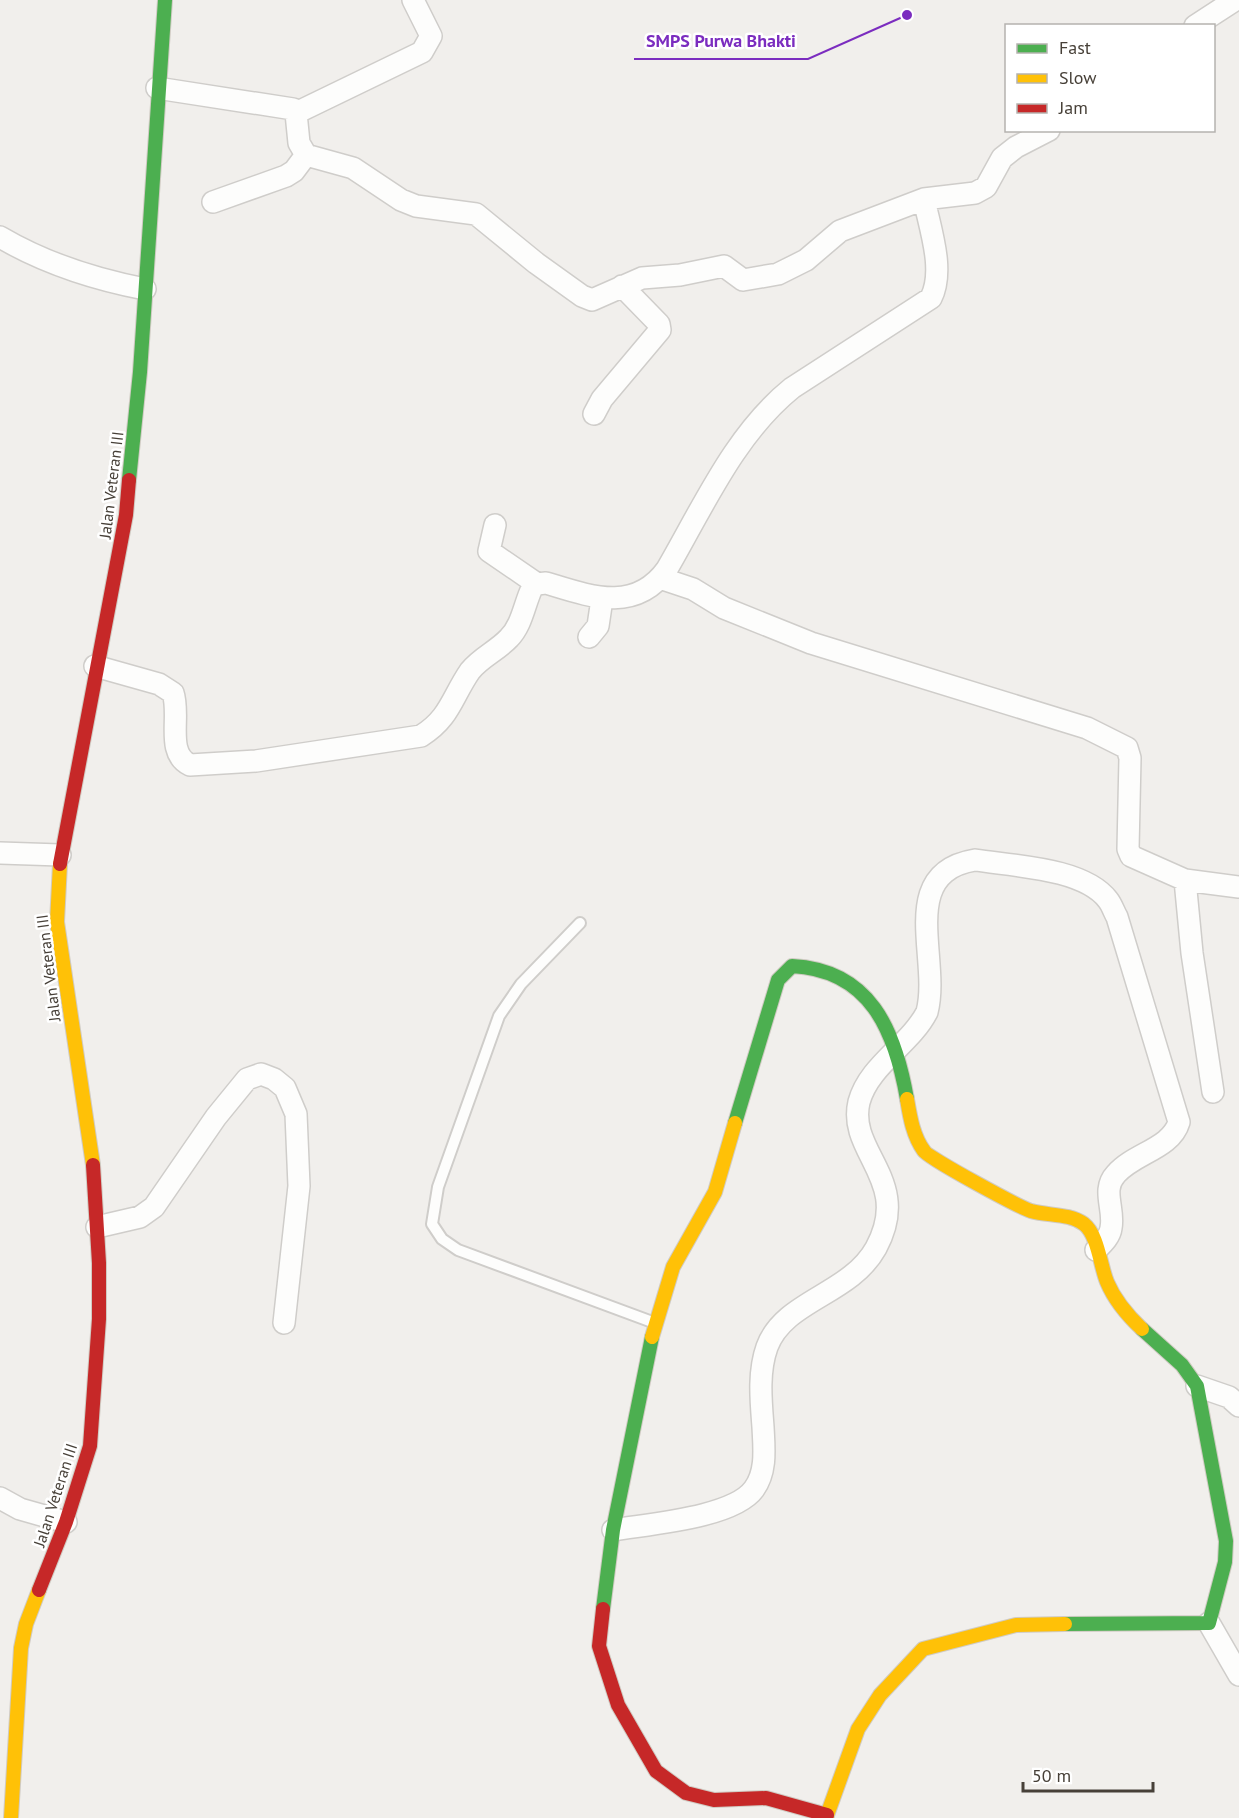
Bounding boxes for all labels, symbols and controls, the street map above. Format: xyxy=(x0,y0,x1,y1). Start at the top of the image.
callout: SMPS Purwa Bhakti xyxy=(634,23,808,59)
legend xyxy=(1005,24,1215,132)
text: SMPS Purwa Bhakti xyxy=(646,29,796,52)
text: Fast xyxy=(1059,36,1091,59)
text: Slow xyxy=(1059,66,1097,89)
text: Jam xyxy=(1058,96,1088,119)
street label: Jalan Veteran III xyxy=(94,430,127,541)
street label: Jalan Veteran III xyxy=(32,913,65,1024)
street label: Jalan Veteran III xyxy=(29,1441,81,1550)
scale bar xyxy=(1023,1755,1154,1793)
text: 50 m xyxy=(1032,1764,1071,1787)

